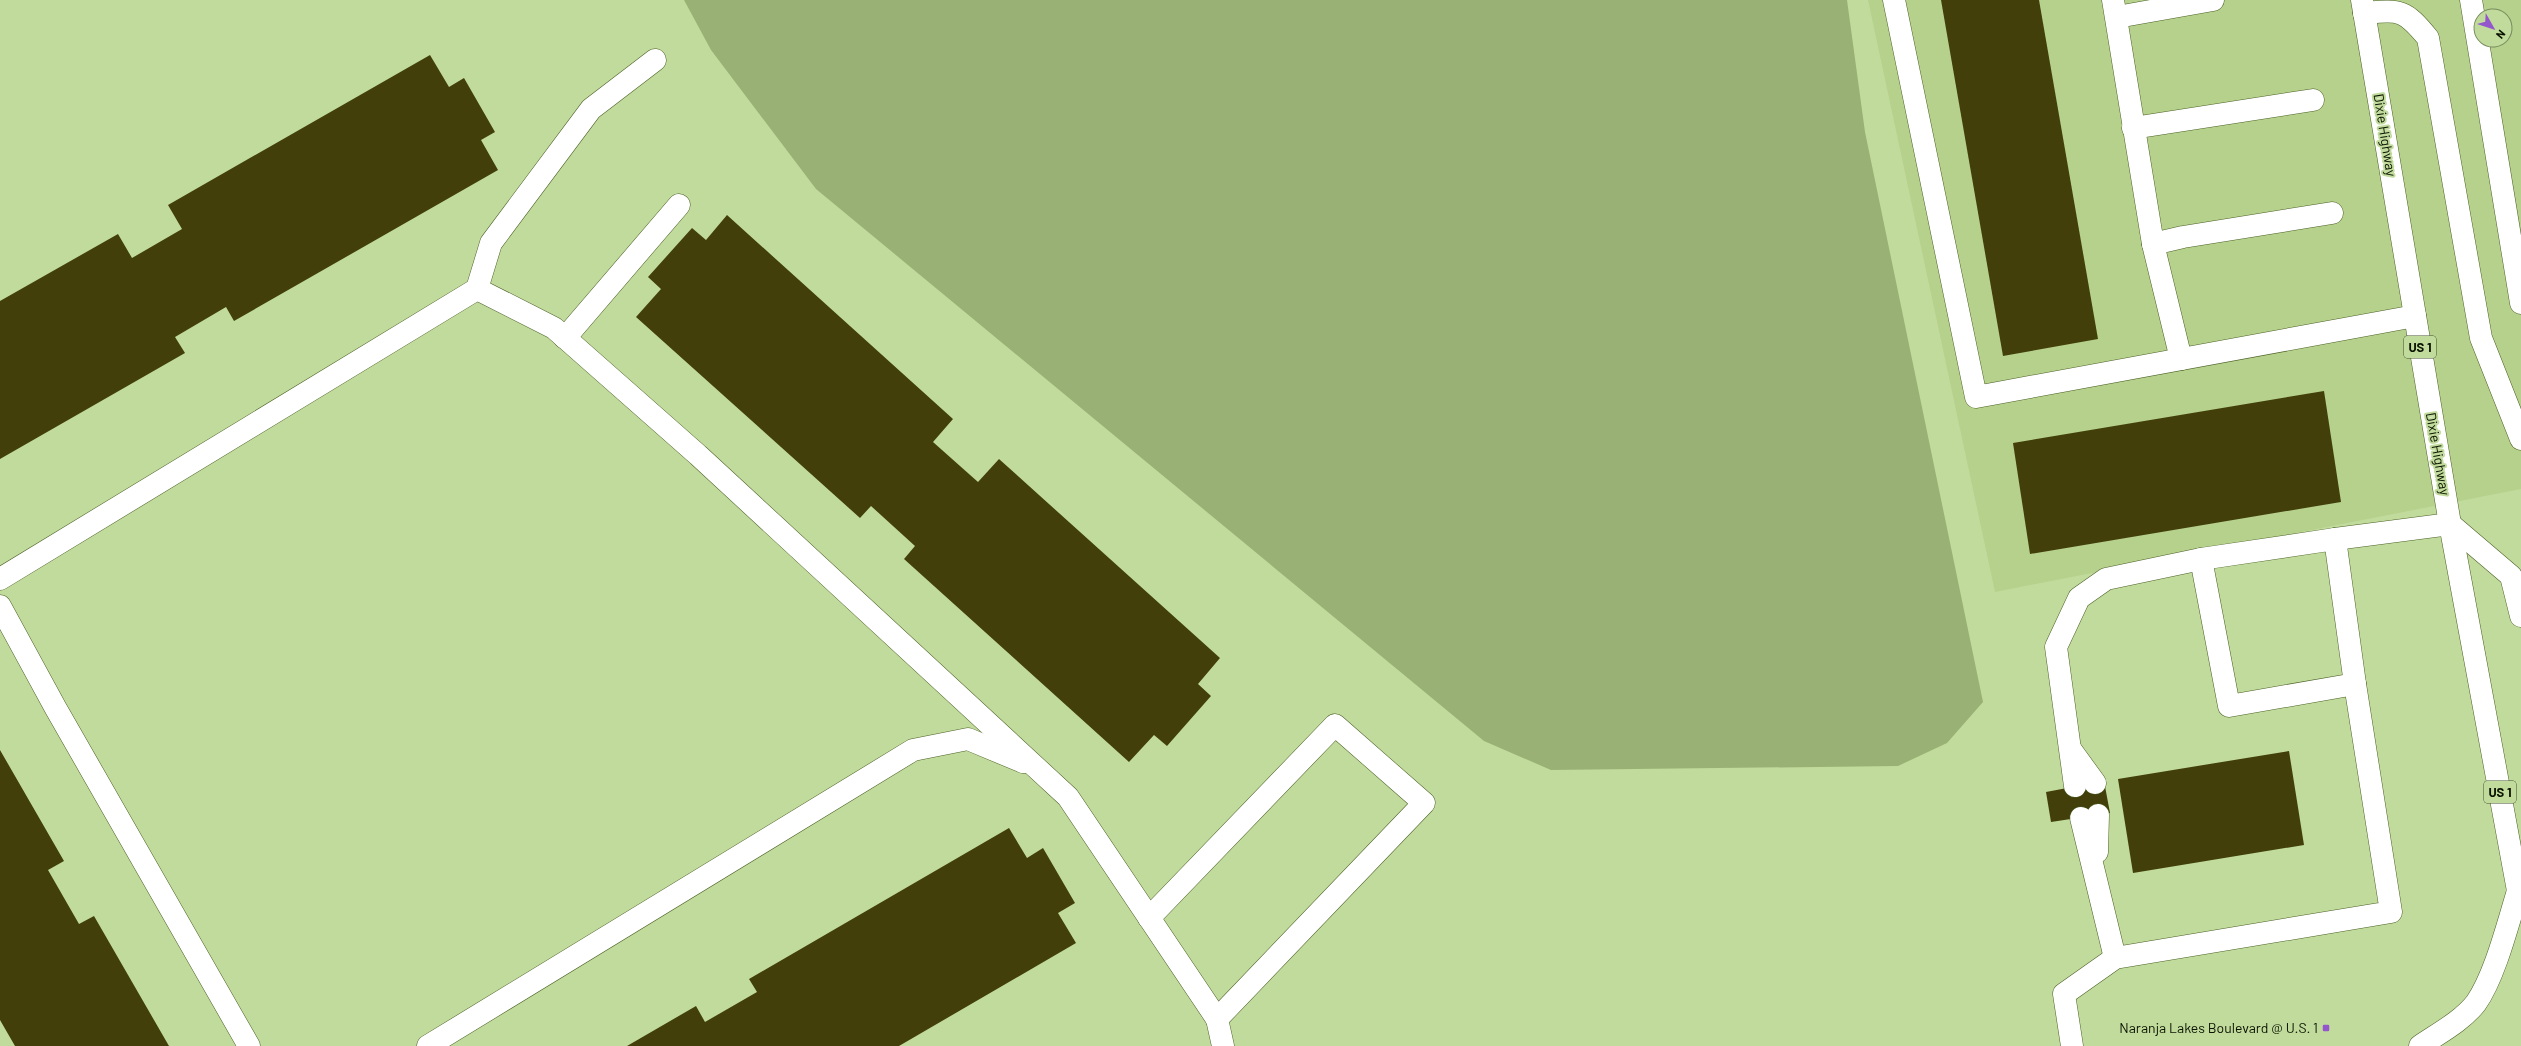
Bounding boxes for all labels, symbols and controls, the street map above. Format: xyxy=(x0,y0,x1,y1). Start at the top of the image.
north arrow xyxy=(2473,8,2513,48)
text: N xyxy=(2494,28,2509,42)
street label: Dixie Highway xyxy=(2371,92,2401,178)
road number: US 1 xyxy=(2404,336,2436,358)
street label: Dixie Highway xyxy=(2423,411,2454,497)
road number: US 1 xyxy=(2484,781,2516,803)
place label: Naranja Lakes Boulevard @ U.S. 1 xyxy=(2119,1019,2318,1036)
marker: Naranja Lakes Boulevard @ U.S. 1 xyxy=(2321,1023,2331,1033)

